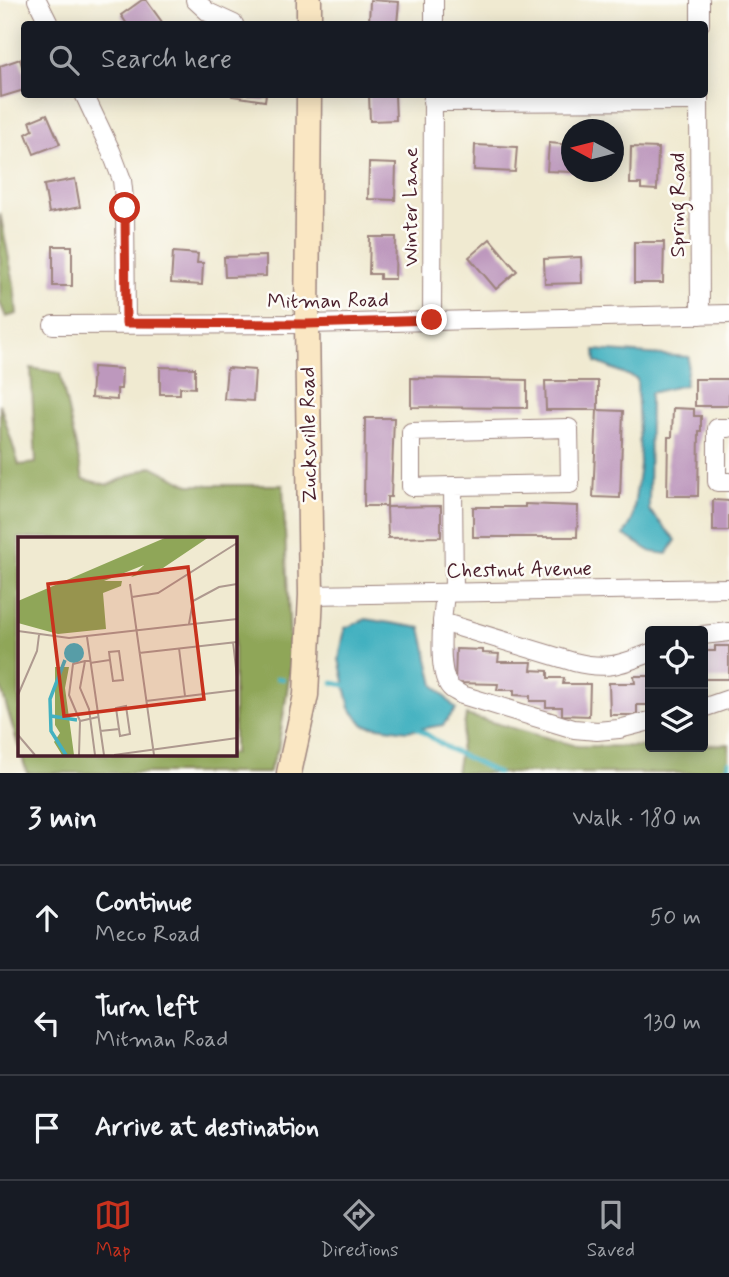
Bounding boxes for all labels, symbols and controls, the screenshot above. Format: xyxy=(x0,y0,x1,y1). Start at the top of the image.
search box xyxy=(21,21,708,98)
icon: search xyxy=(45,41,83,79)
text: Search here xyxy=(101,43,232,77)
north arrow xyxy=(561,119,624,182)
street label: Winter Lane xyxy=(397,147,425,267)
street label: Spring Road xyxy=(664,153,694,257)
route start xyxy=(109,192,140,223)
street label: Mitman Road xyxy=(267,286,389,316)
route end xyxy=(416,304,447,335)
street label: Zucksville Road xyxy=(294,367,324,503)
inset map xyxy=(18,537,236,755)
street label: Chestnut Avenue xyxy=(446,555,592,585)
map controls xyxy=(645,626,708,752)
button: locate xyxy=(645,626,708,689)
button: layers xyxy=(645,689,708,752)
text: 3 min xyxy=(28,799,97,838)
text: Walk · 180 m xyxy=(572,804,701,834)
text: Continue xyxy=(95,886,192,920)
icon: ahead xyxy=(28,899,66,937)
text: 50 m xyxy=(650,903,701,933)
text: Meco Road xyxy=(95,920,200,950)
text: Turn left xyxy=(95,991,199,1025)
icon: left xyxy=(28,1004,66,1042)
text: 130 m xyxy=(643,1008,701,1038)
text: Mitman Road xyxy=(95,1025,228,1055)
icon: arrive xyxy=(28,1109,66,1147)
text: Arrive at destination xyxy=(95,1111,319,1145)
tab: Map xyxy=(94,1196,132,1263)
tab: Directions xyxy=(320,1196,399,1263)
tab: Saved xyxy=(587,1196,635,1263)

